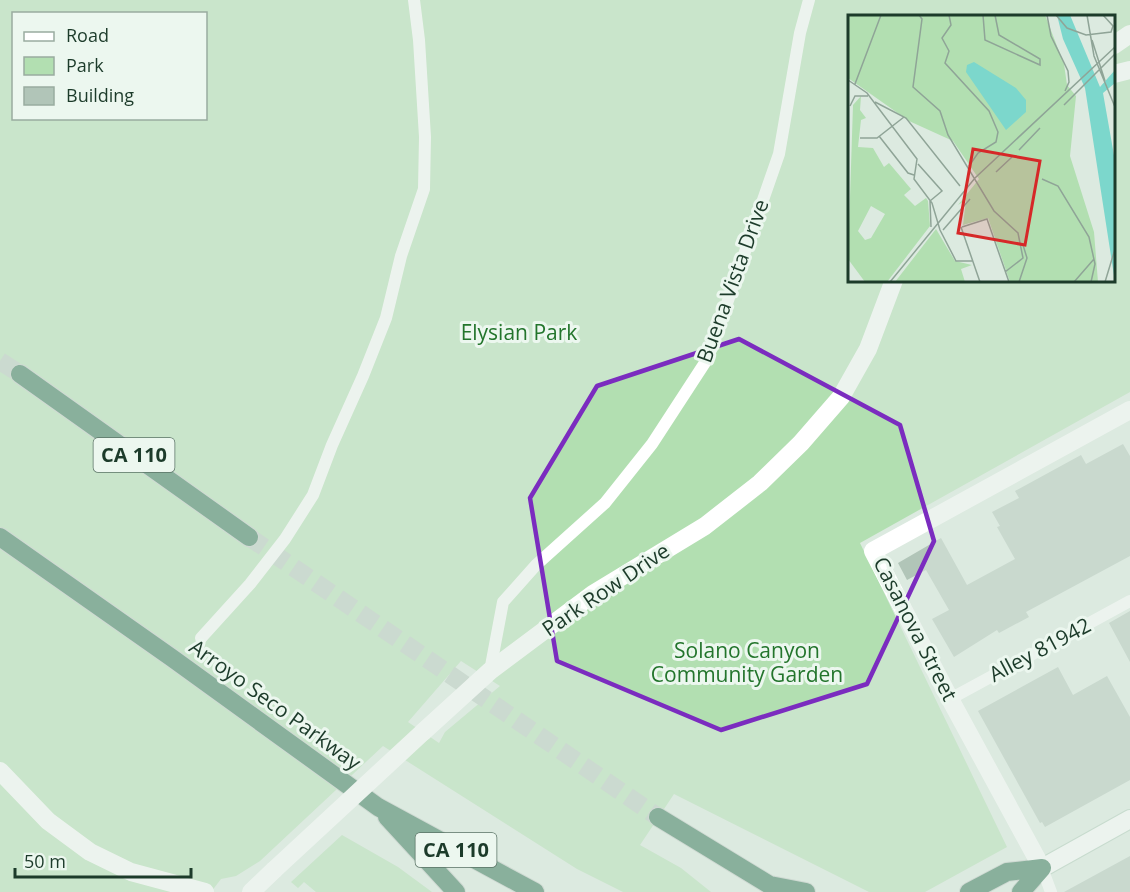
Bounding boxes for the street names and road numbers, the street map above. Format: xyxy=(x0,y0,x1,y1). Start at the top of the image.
street label: Buena Vista Drive xyxy=(689,195,775,366)
road number: CA 110 xyxy=(94,438,174,472)
street label: Park Row Drive xyxy=(536,536,675,642)
street label: Casanova Street xyxy=(867,552,964,705)
street label: Alley 81942 xyxy=(984,611,1095,688)
street label: Arroyo Seco Parkway xyxy=(184,632,367,776)
road number: CA 110 xyxy=(416,833,496,867)

